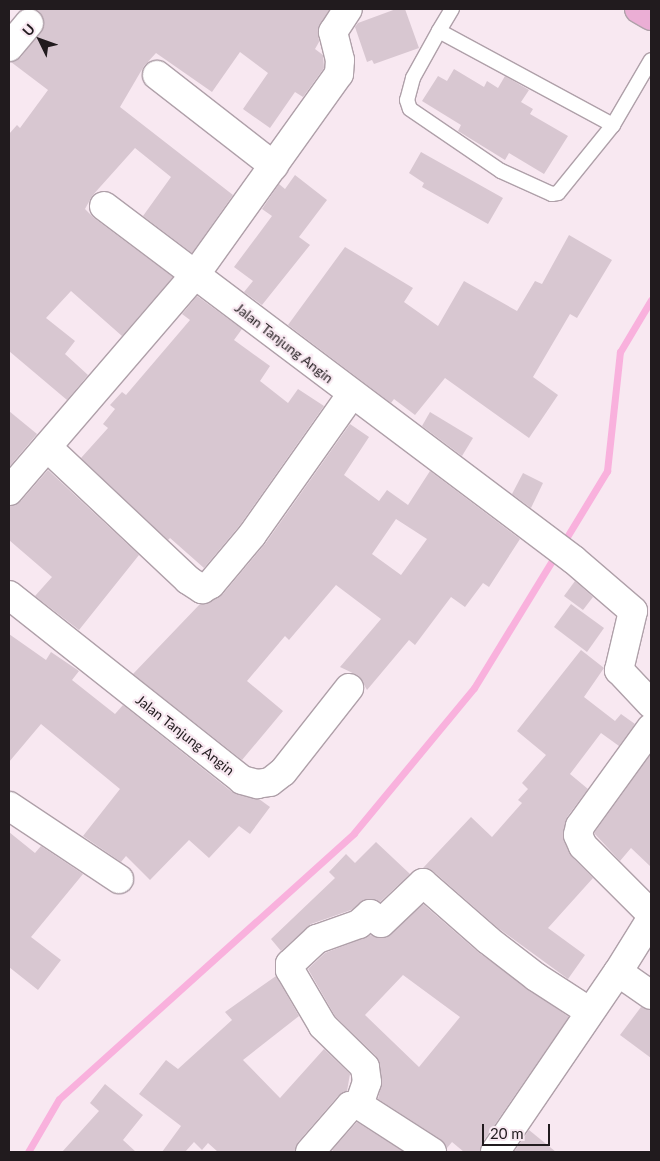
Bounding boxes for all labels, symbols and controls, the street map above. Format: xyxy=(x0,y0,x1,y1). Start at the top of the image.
north arrow xyxy=(15,15,65,65)
text: U xyxy=(19,20,38,39)
street label: Jalan Tanjung Angin xyxy=(231,299,337,387)
street label: Jalan Tanjung Angin xyxy=(132,691,238,779)
scale bar xyxy=(485,1114,552,1146)
text: 20 m xyxy=(490,1124,524,1142)

